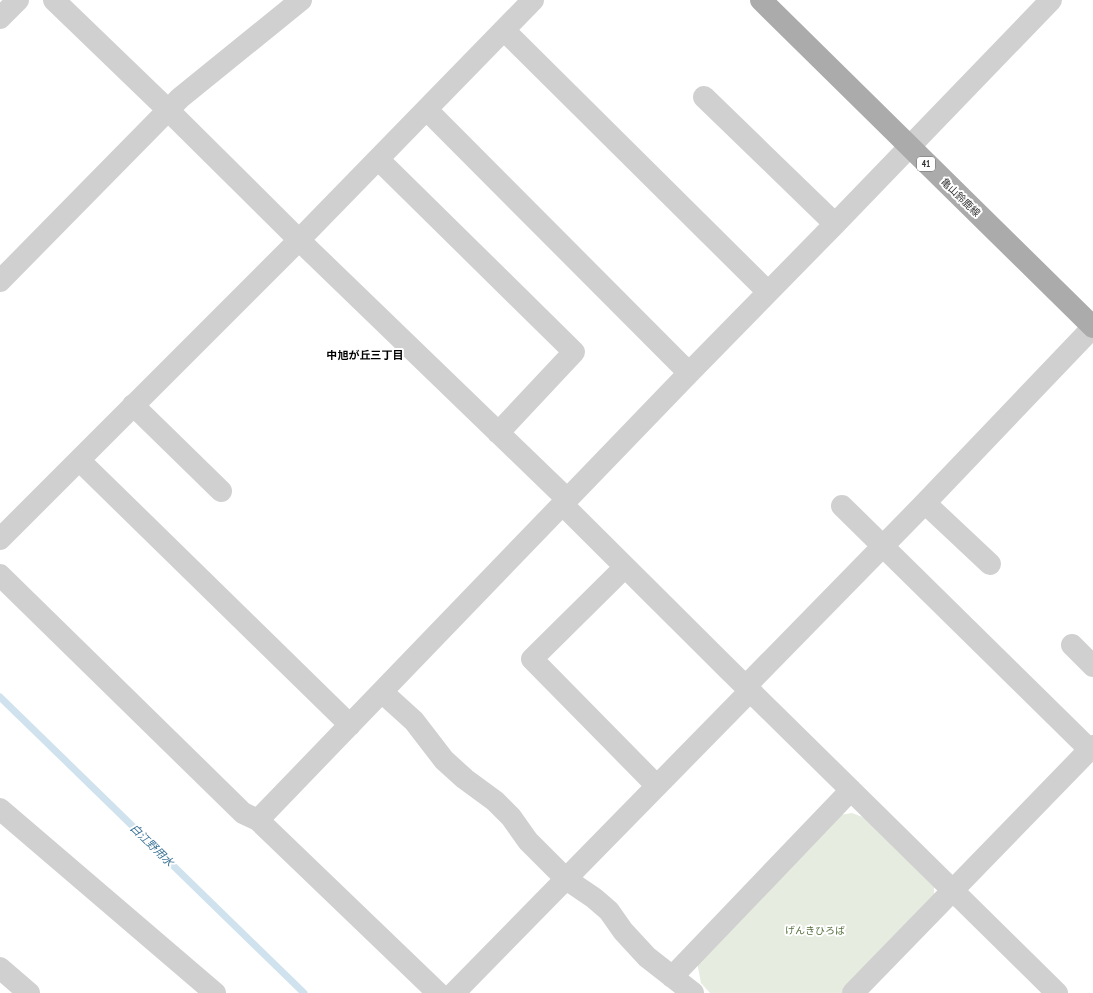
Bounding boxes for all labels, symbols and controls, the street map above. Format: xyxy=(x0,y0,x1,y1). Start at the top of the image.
road number: 41 xyxy=(917,157,935,171)
street label: 亀山鈴鹿線 xyxy=(938,175,983,219)
district label: 中旭が丘三丁目 xyxy=(327,348,404,362)
water label: 白江野用水 xyxy=(127,821,177,870)
park label: げんきひろば xyxy=(785,924,845,937)

